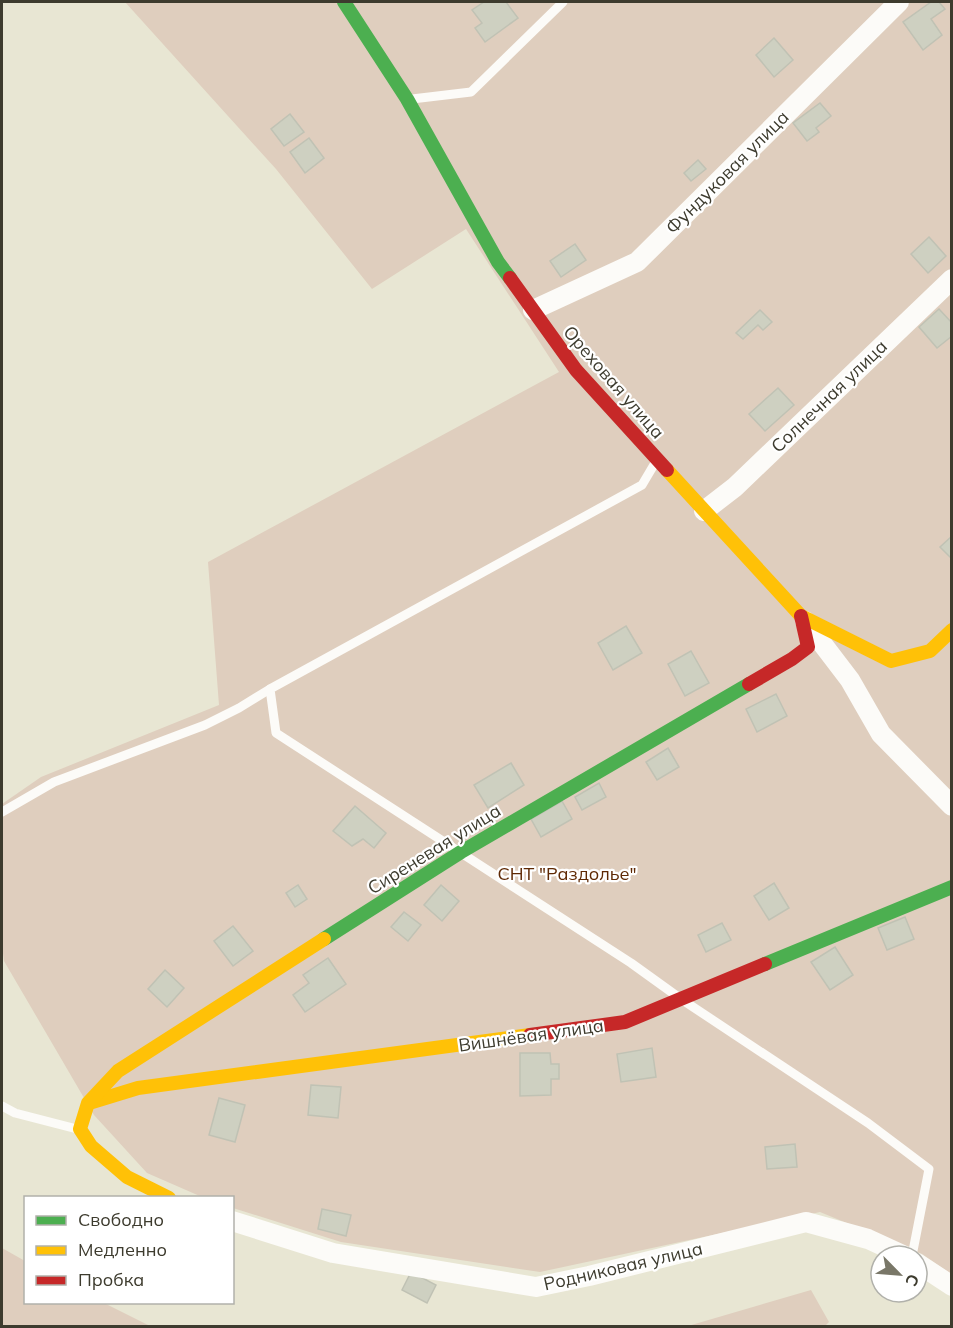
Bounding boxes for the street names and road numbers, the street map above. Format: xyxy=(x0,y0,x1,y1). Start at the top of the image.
street label: Фундуковая улица xyxy=(661,106,793,238)
street label: Ореховая улица xyxy=(558,321,670,443)
street label: Солнечная улица xyxy=(766,335,892,457)
street label: Сиреневая улица xyxy=(363,799,505,899)
street label: Вишнёвая улица xyxy=(457,1013,605,1057)
street label: Родниковая улица xyxy=(541,1237,705,1295)

